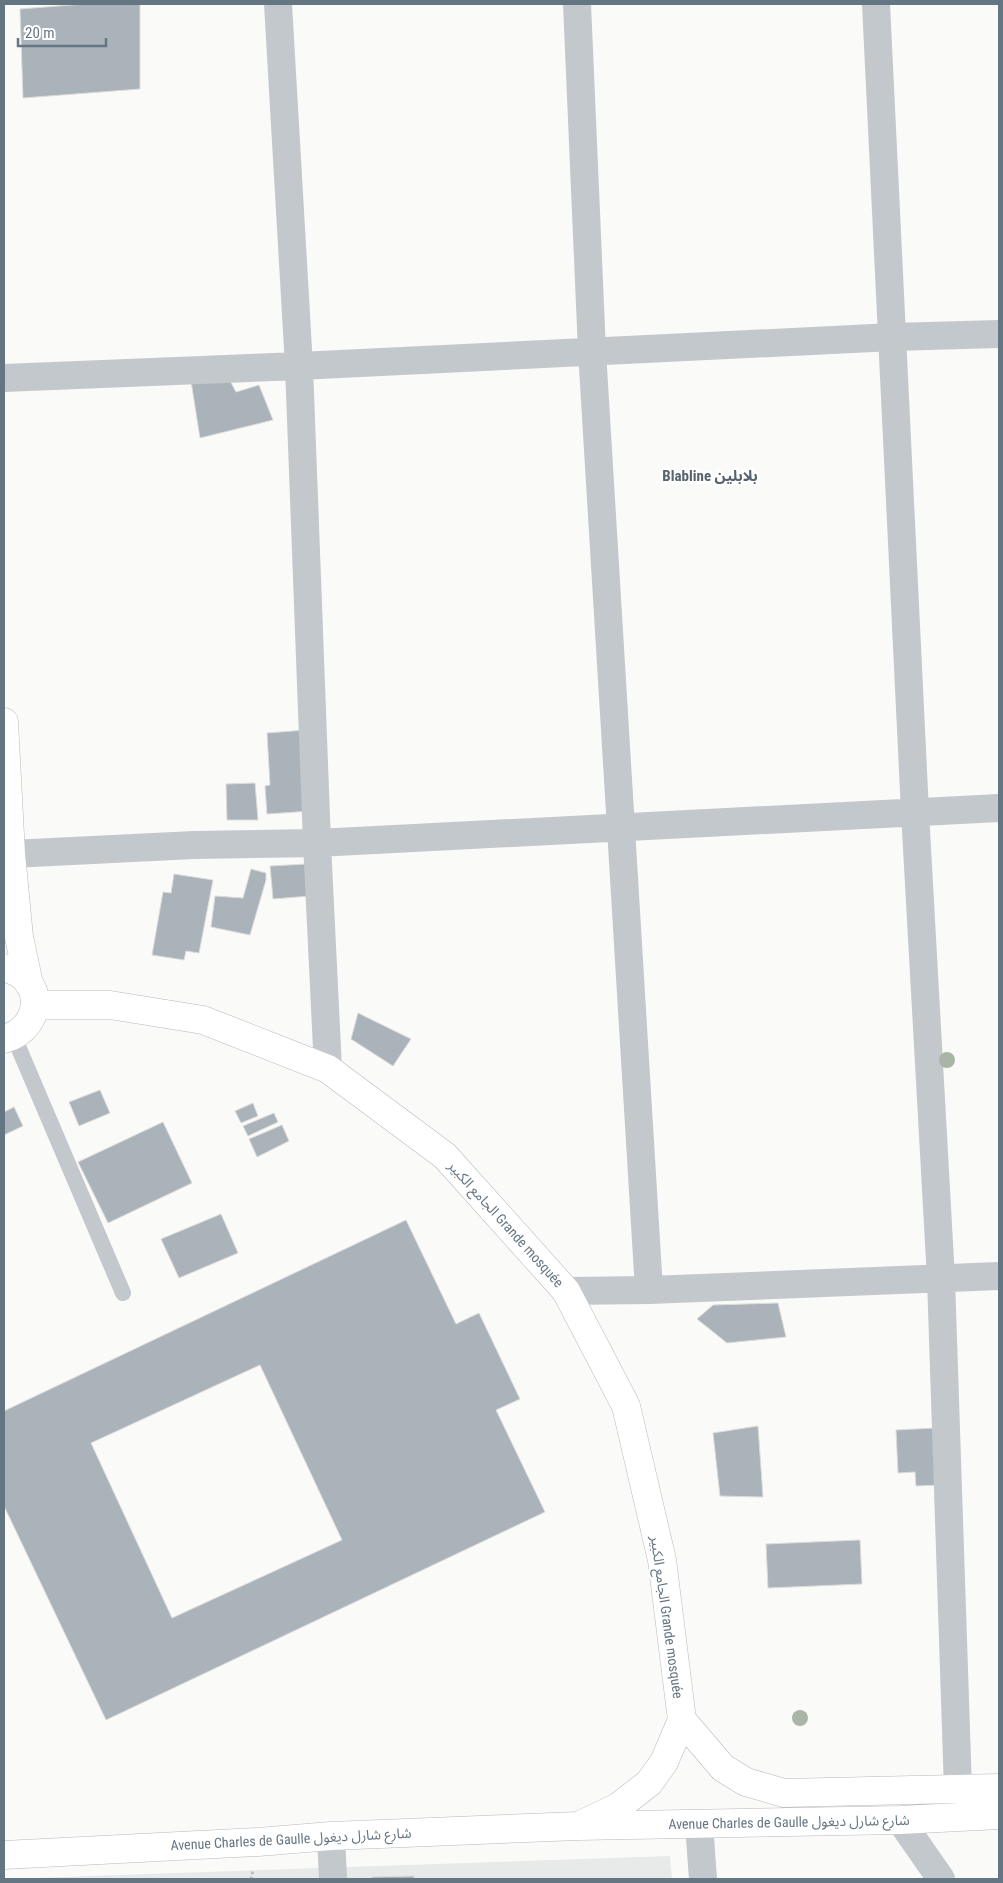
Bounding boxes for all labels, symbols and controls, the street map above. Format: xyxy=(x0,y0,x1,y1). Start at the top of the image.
scale bar xyxy=(18,15,105,47)
text: 20 m xyxy=(25,24,55,42)
district label: Blabline بلابلين xyxy=(662,467,758,485)
street label: الجامع الكبير Grande mosquée xyxy=(442,1157,567,1293)
street label: الجامع الكبير Grande mosquée xyxy=(645,1534,686,1700)
street label: Avenue Charles de Gaulle شارع شارل ديغول xyxy=(668,1812,910,1835)
street label: Avenue Charles de Gaulle شارع شارل ديغول xyxy=(170,1825,412,1856)

